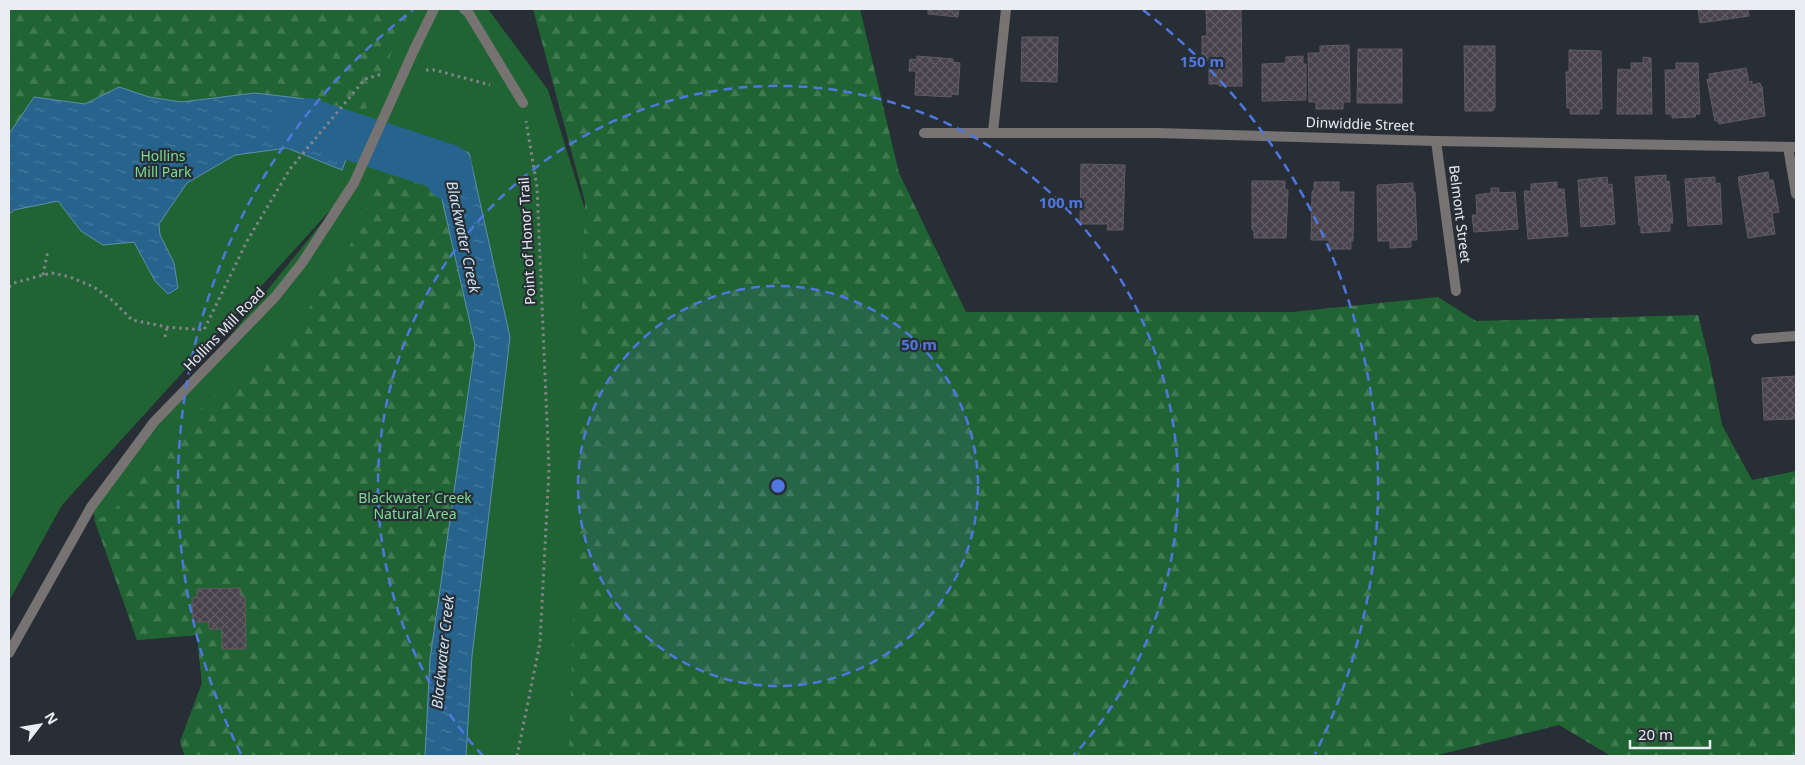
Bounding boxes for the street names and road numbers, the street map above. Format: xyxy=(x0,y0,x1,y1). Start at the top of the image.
street label: Dinwiddie Street xyxy=(1305,112,1415,135)
street label: Belmont Street xyxy=(1445,164,1476,264)
street label: Point of Honor Trail xyxy=(514,177,539,305)
street label: Hollins Mill Road xyxy=(179,283,269,375)

